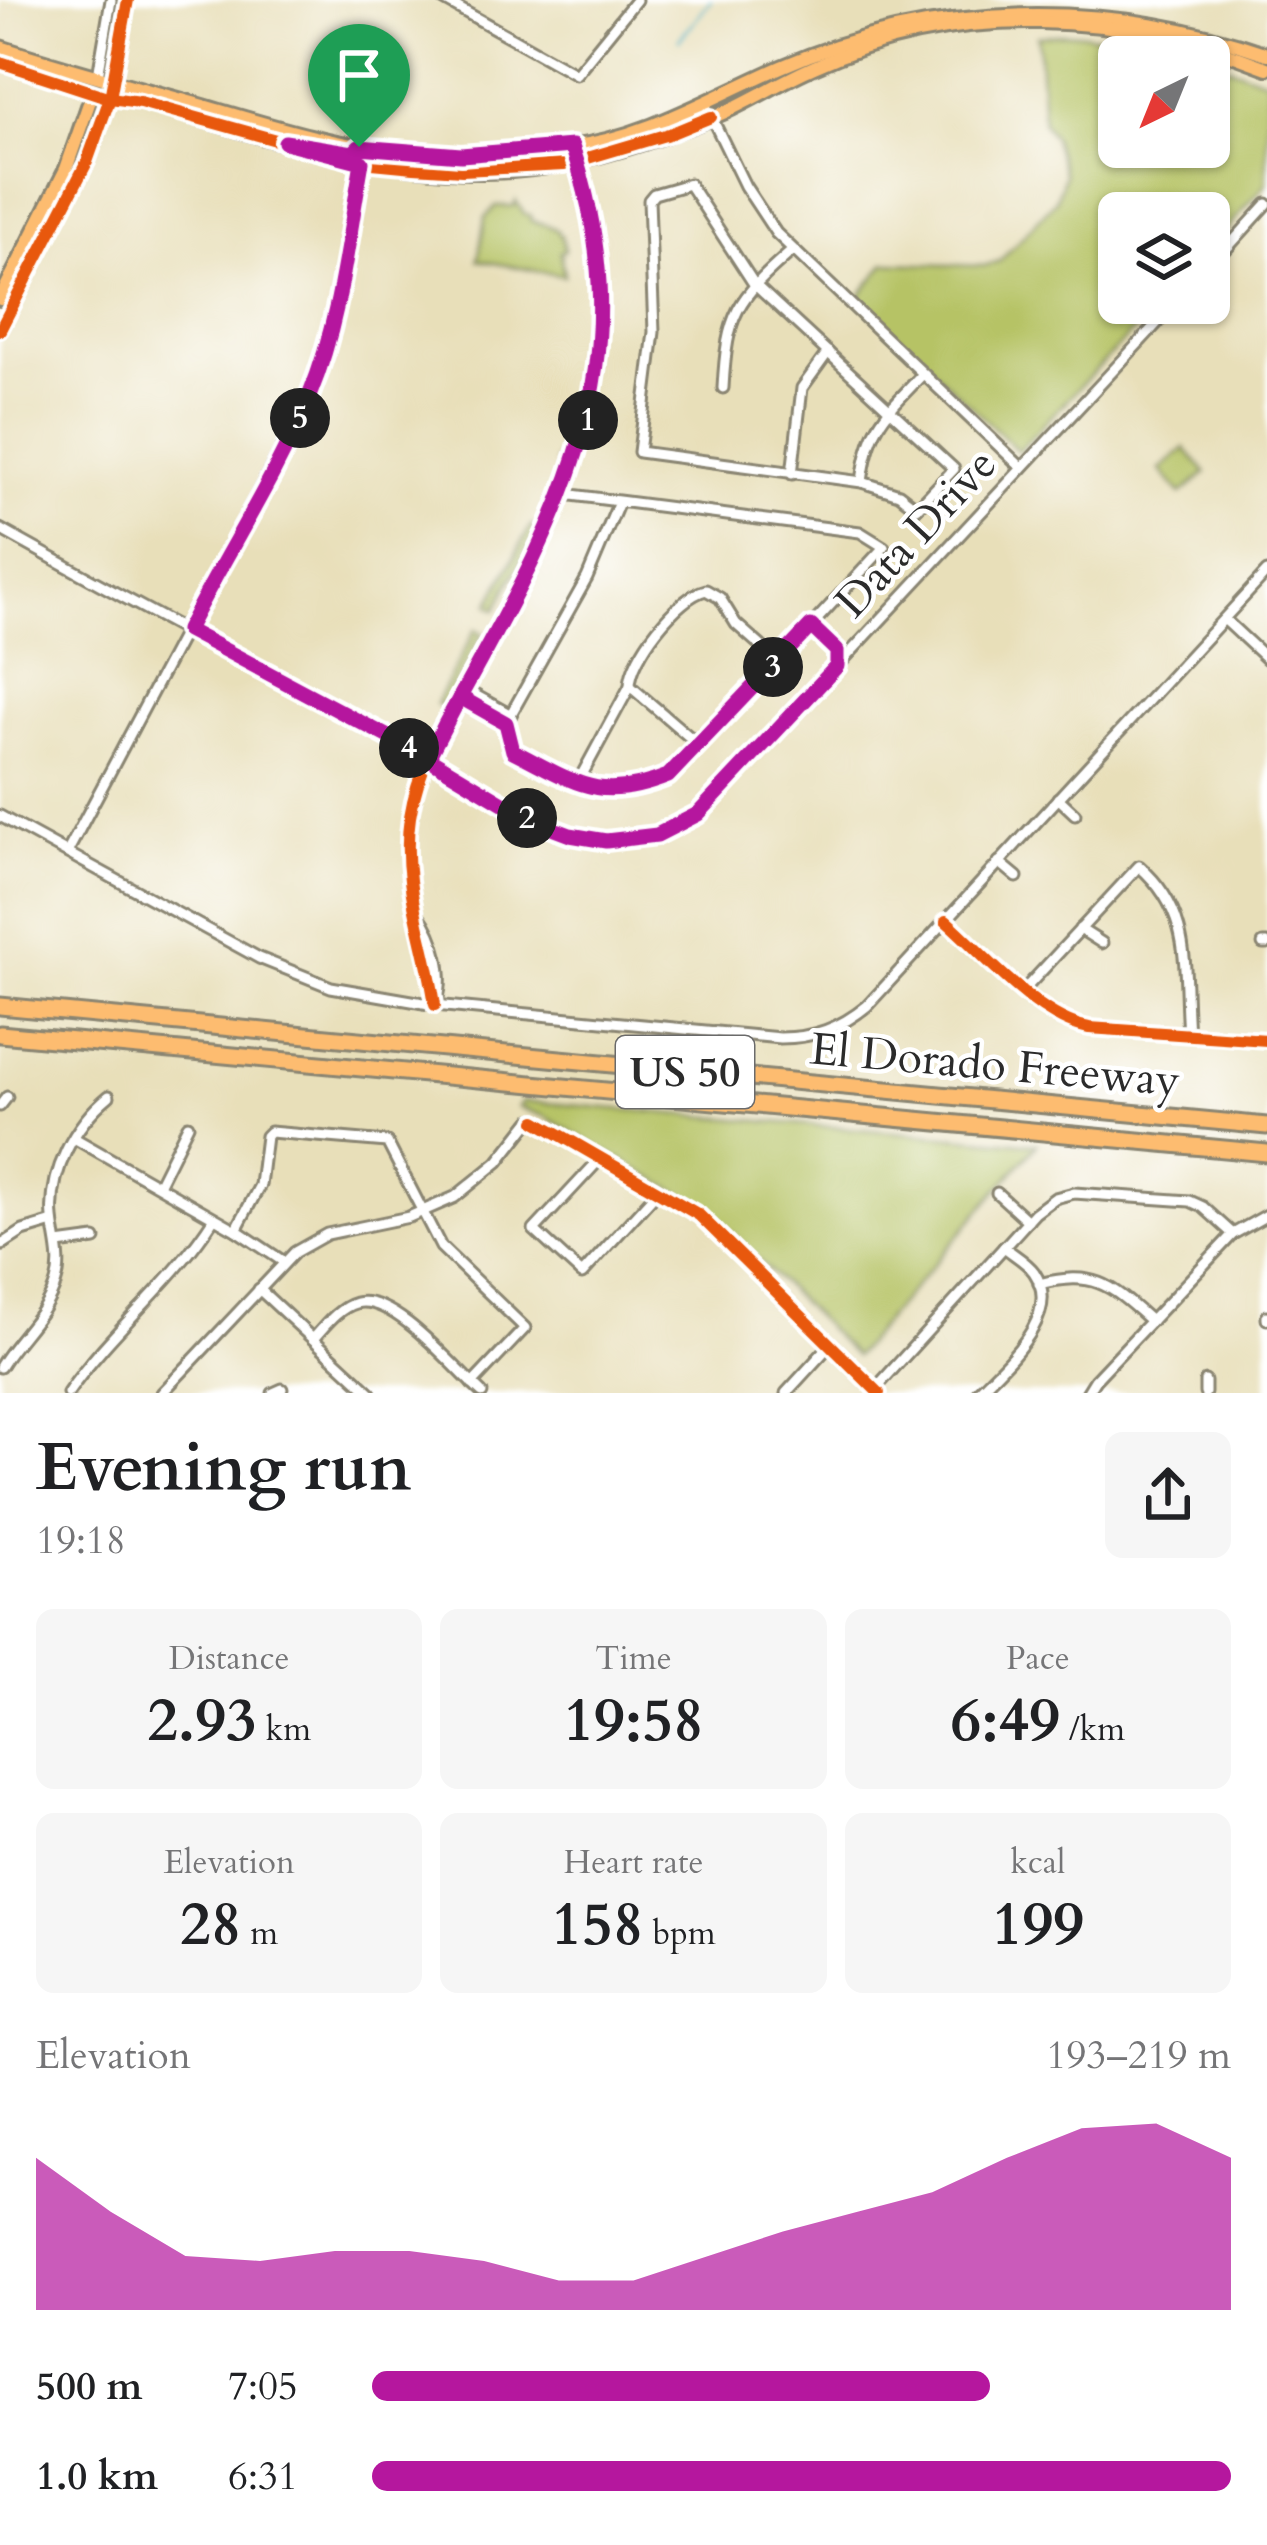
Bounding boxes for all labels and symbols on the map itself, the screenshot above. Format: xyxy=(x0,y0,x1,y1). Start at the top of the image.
pin xyxy=(308,24,410,147)
north arrow xyxy=(1098,36,1230,168)
pin: 5 xyxy=(270,388,330,448)
pin: 1 xyxy=(558,390,618,450)
street label: Data Drive xyxy=(822,435,1010,631)
pin: 3 xyxy=(743,637,803,697)
pin: 4 xyxy=(379,718,439,778)
pin: 2 xyxy=(497,788,557,848)
street label: El Dorado Freeway xyxy=(808,1018,1182,1112)
road number: US 50 xyxy=(616,1036,754,1108)

